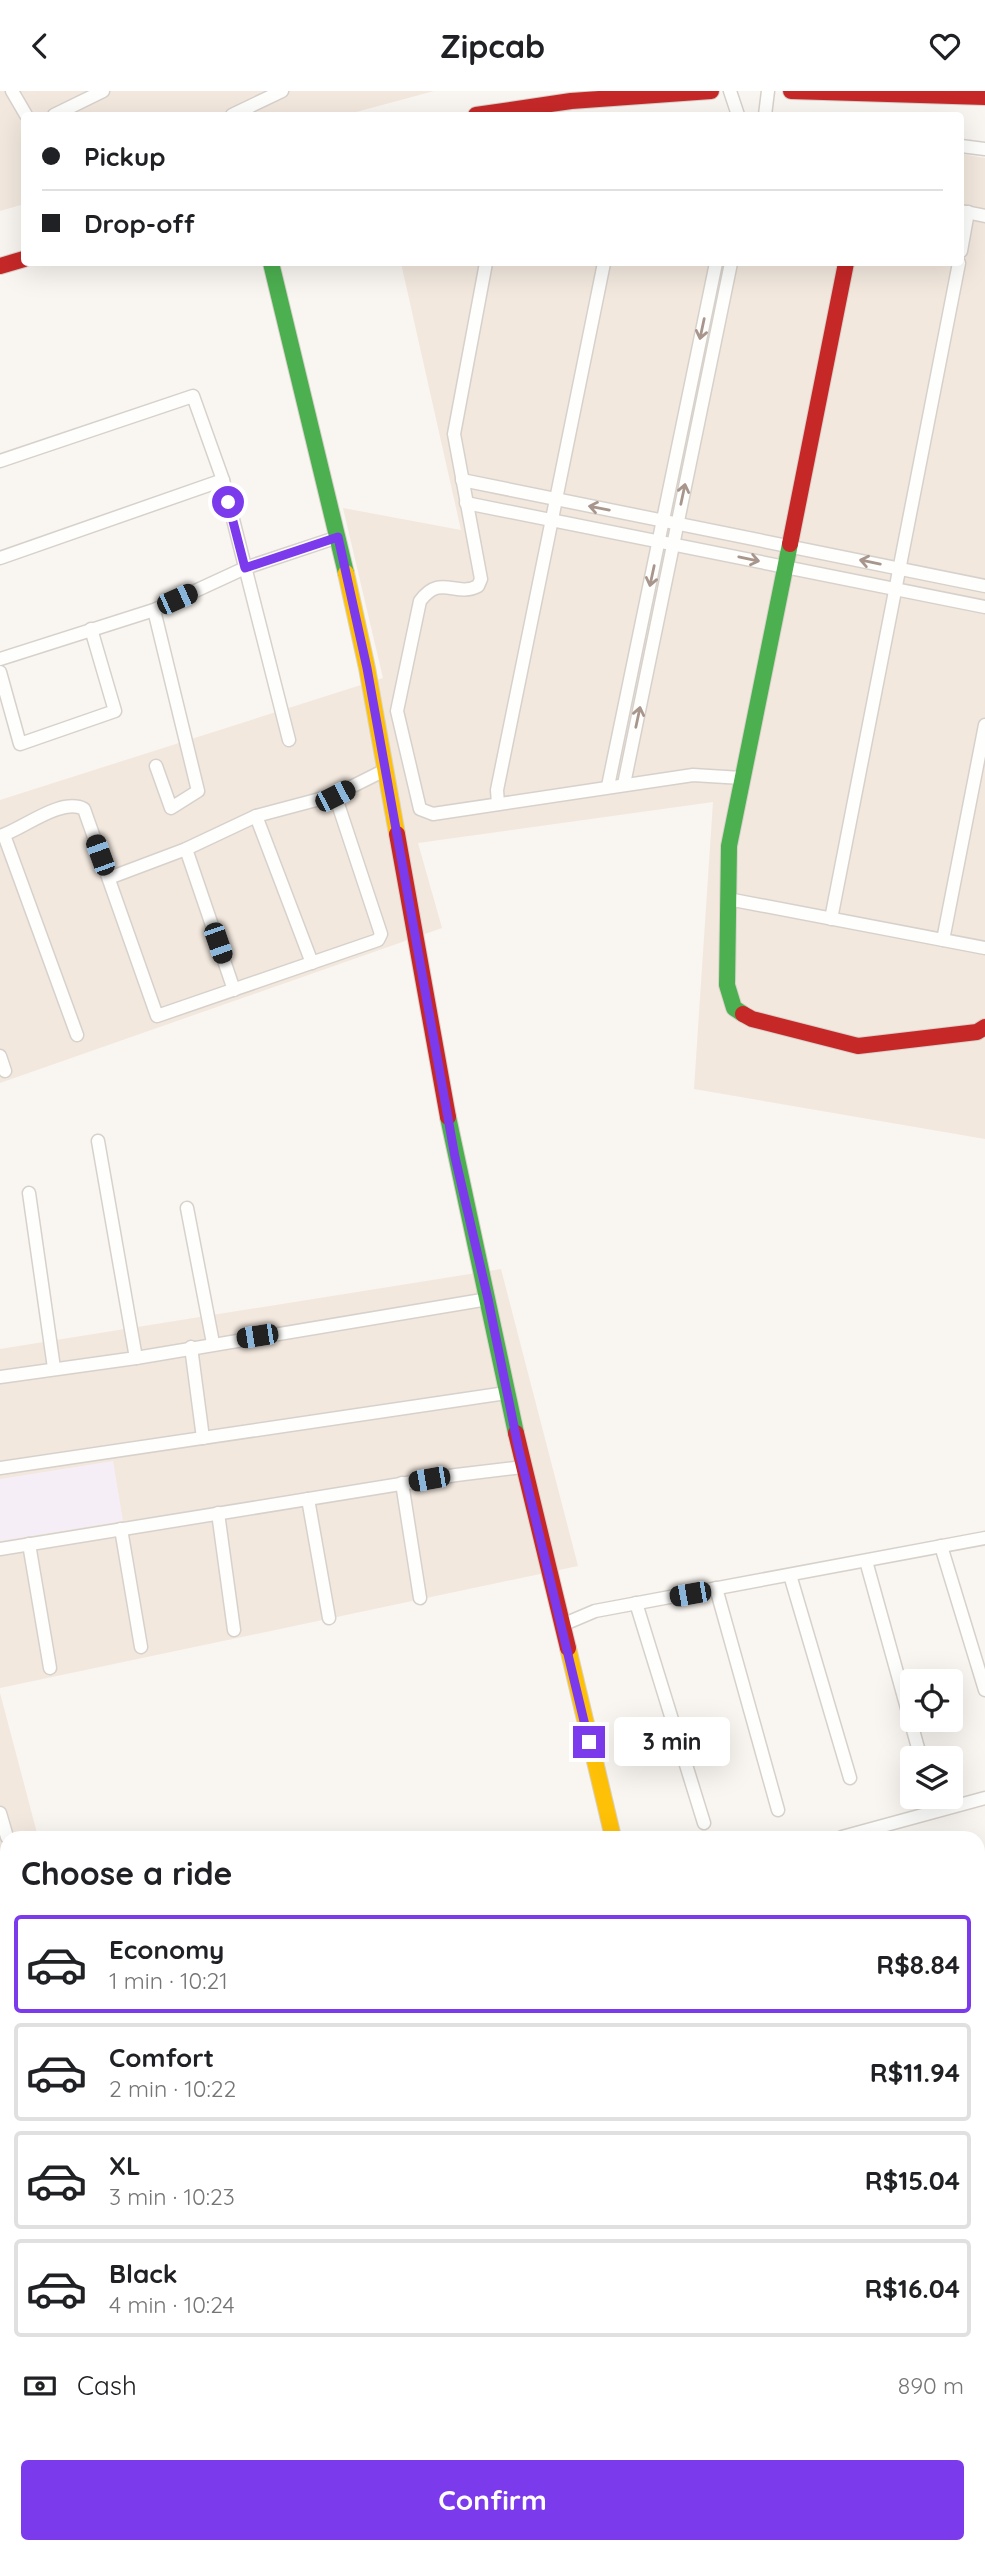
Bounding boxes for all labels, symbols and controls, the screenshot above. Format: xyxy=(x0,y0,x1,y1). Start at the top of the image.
text: Zipcab xyxy=(440,26,545,66)
icon: back xyxy=(21,27,59,65)
icon: heart xyxy=(926,27,964,65)
text: Pickup xyxy=(84,140,166,173)
text: Drop-off xyxy=(84,207,195,240)
one-way arrow xyxy=(695,317,709,340)
one-way arrow xyxy=(677,483,691,506)
route start xyxy=(212,486,244,518)
one-way arrow xyxy=(588,500,611,514)
one-way arrow xyxy=(737,553,760,567)
one-way arrow xyxy=(859,555,882,569)
one-way arrow xyxy=(644,564,658,587)
car xyxy=(154,581,201,617)
one-way arrow xyxy=(631,706,645,729)
car xyxy=(312,777,359,815)
car xyxy=(83,832,118,878)
car xyxy=(202,920,235,966)
car xyxy=(235,1322,280,1350)
car xyxy=(407,1465,452,1493)
car xyxy=(668,1580,713,1608)
map controls xyxy=(900,1669,963,1809)
button: locate xyxy=(900,1669,963,1732)
callout: 3 min xyxy=(614,1717,729,1767)
route end xyxy=(573,1726,605,1758)
text: 3 min xyxy=(642,1727,702,1756)
button: layers xyxy=(900,1746,963,1809)
text: Choose a ride xyxy=(21,1853,233,1893)
icon: car xyxy=(25,1933,88,1996)
text: Economy xyxy=(109,1933,224,1966)
text: R$8.84 xyxy=(876,1948,960,1981)
text: 1 min · 10:21 xyxy=(109,1966,228,1995)
icon: car xyxy=(25,2041,88,2104)
text: Comfort xyxy=(109,2041,214,2074)
text: R$11.94 xyxy=(870,2056,960,2089)
text: 2 min · 10:22 xyxy=(109,2074,236,2103)
icon: car xyxy=(25,2149,88,2212)
text: XL xyxy=(109,2149,141,2182)
text: R$15.04 xyxy=(865,2164,960,2197)
text: 3 min · 10:23 xyxy=(109,2182,235,2211)
icon: car xyxy=(25,2257,88,2320)
text: Black xyxy=(109,2257,178,2290)
text: R$16.04 xyxy=(864,2272,960,2305)
text: 4 min · 10:24 xyxy=(109,2290,235,2319)
icon: cash xyxy=(21,2367,59,2405)
text: Cash xyxy=(77,2369,137,2402)
text: 890 m xyxy=(898,2371,964,2400)
button: Confirm xyxy=(21,2460,964,2540)

